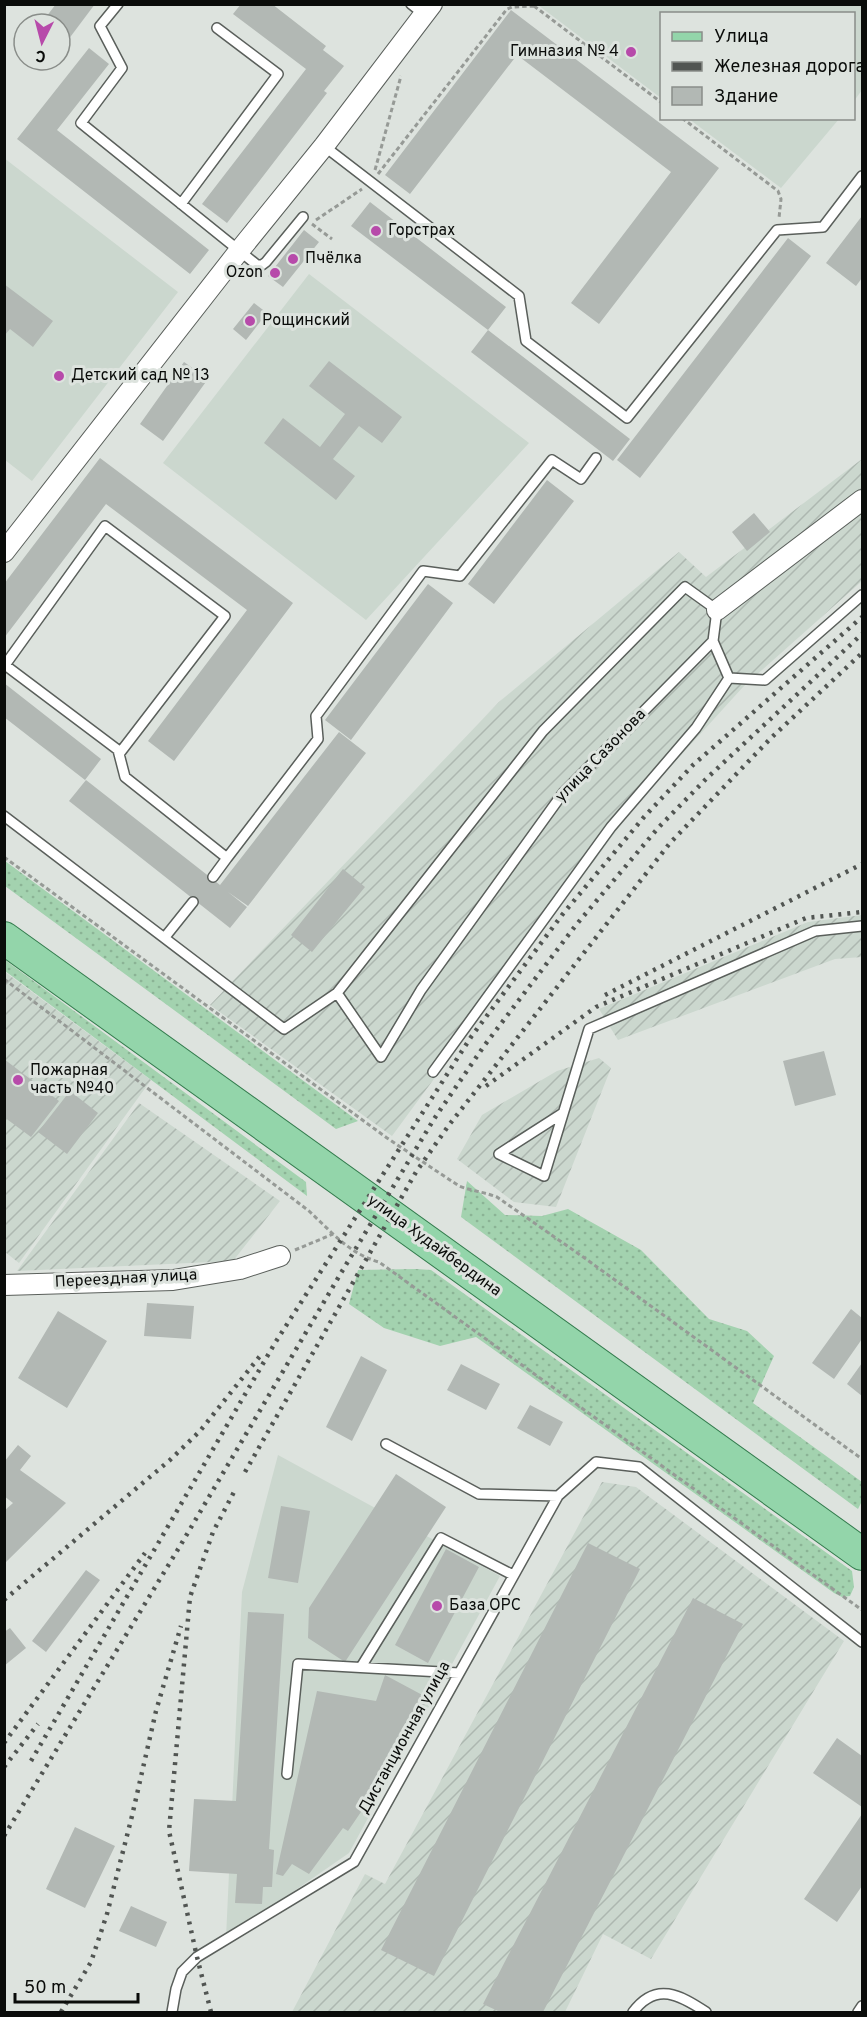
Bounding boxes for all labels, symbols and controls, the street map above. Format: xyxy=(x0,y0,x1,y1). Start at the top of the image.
north arrow xyxy=(12,12,72,72)
legend xyxy=(660,12,855,120)
text: Улица xyxy=(714,26,768,49)
place label: Гимназия № 4 xyxy=(510,42,619,62)
text: С xyxy=(35,44,47,65)
marker: Гимназия № 4 xyxy=(624,45,638,59)
text: Железная дорога xyxy=(714,56,865,79)
text: Здание xyxy=(714,86,778,109)
place label: Горстрах xyxy=(388,221,455,241)
marker: Горстрах xyxy=(369,224,383,238)
place label: Пчёлка xyxy=(305,249,362,269)
marker: Пчёлка xyxy=(286,252,300,266)
place label: Ozon xyxy=(226,263,263,283)
marker: Ozon xyxy=(268,266,282,280)
place label: Рощинский xyxy=(262,311,350,331)
marker: Рощинский xyxy=(243,314,257,328)
place label: Детский сад № 13 xyxy=(71,366,210,386)
marker: Детский сад № 13 xyxy=(52,369,66,383)
street label: улица Сазонова xyxy=(551,705,651,807)
place label: Пожарная часть №40 xyxy=(30,1061,114,1099)
marker: Пожарная часть №40 xyxy=(11,1073,25,1087)
street label: улица Худайбердина xyxy=(363,1191,505,1301)
street label: Переездная улица xyxy=(54,1265,198,1293)
place label: База ОРС xyxy=(449,1596,521,1616)
marker: База ОРС xyxy=(430,1599,444,1613)
street label: Дистанционная улица xyxy=(355,1658,455,1818)
scale bar xyxy=(15,1966,138,2004)
text: 50 m xyxy=(24,1977,66,2000)

